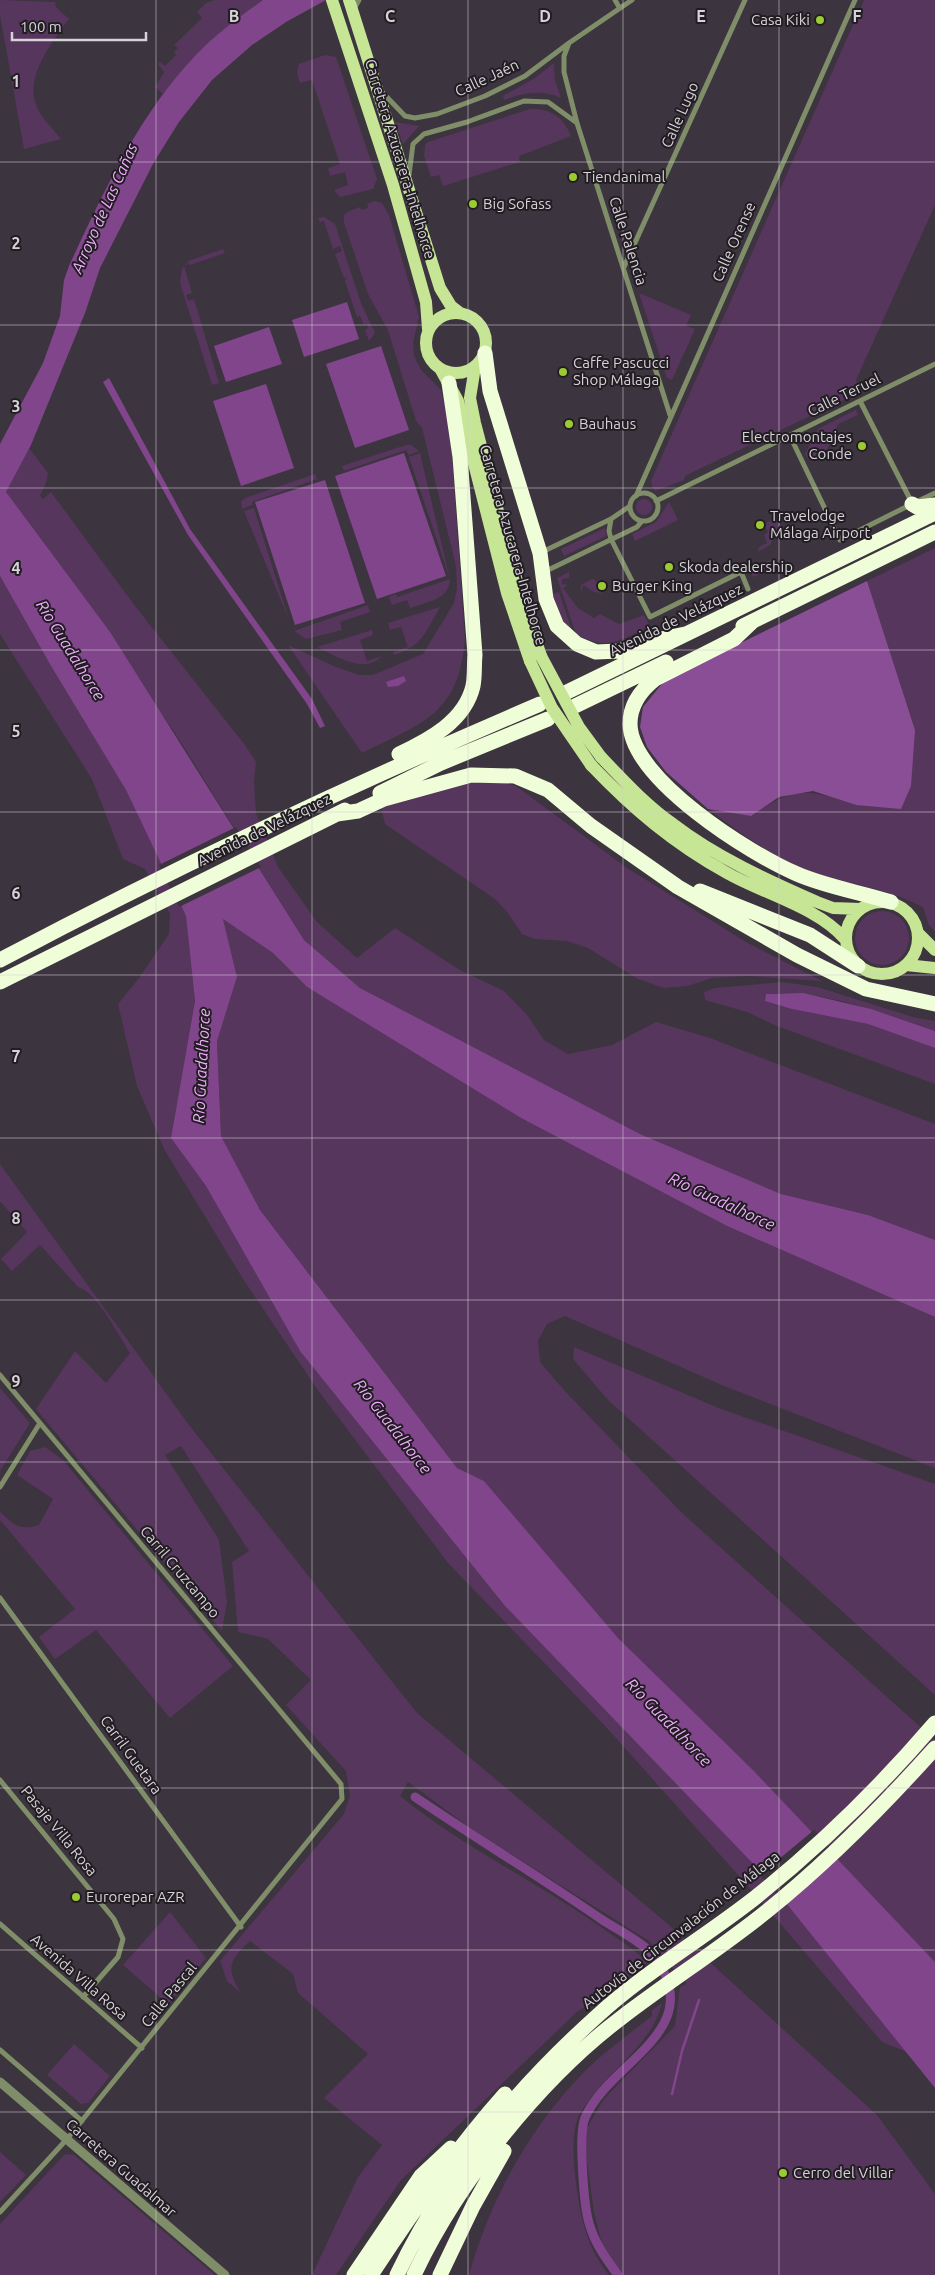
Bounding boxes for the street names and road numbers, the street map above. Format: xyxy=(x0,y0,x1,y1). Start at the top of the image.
street label: Calle Jaén xyxy=(452,55,521,100)
street label: Carretera Azucarera-Intelhorce xyxy=(362,57,439,261)
street label: Calle Lugo xyxy=(658,79,702,150)
street label: Calle Palencia xyxy=(606,194,651,287)
street label: Calle Orense xyxy=(708,199,759,284)
street label: Calle Teruel xyxy=(805,370,883,419)
street label: Carretera Azucarera-Intelhorce xyxy=(477,443,550,647)
street label: Avenida de Velázquez xyxy=(606,580,745,659)
street label: Avenida de Velázquez xyxy=(194,790,333,869)
street label: Carril Cruzcampo xyxy=(137,1522,224,1621)
street label: Carril Guetara xyxy=(97,1712,166,1797)
street label: Pasaje Villa Rosa xyxy=(18,1782,101,1879)
street label: Autovía de Circunvalación de Málaga xyxy=(579,1847,783,2012)
street label: Avenida Villa Rosa xyxy=(28,1930,131,2023)
street label: Calle Pascal xyxy=(137,1959,200,2030)
street label: Carretera Guadalmar xyxy=(63,2115,180,2220)

